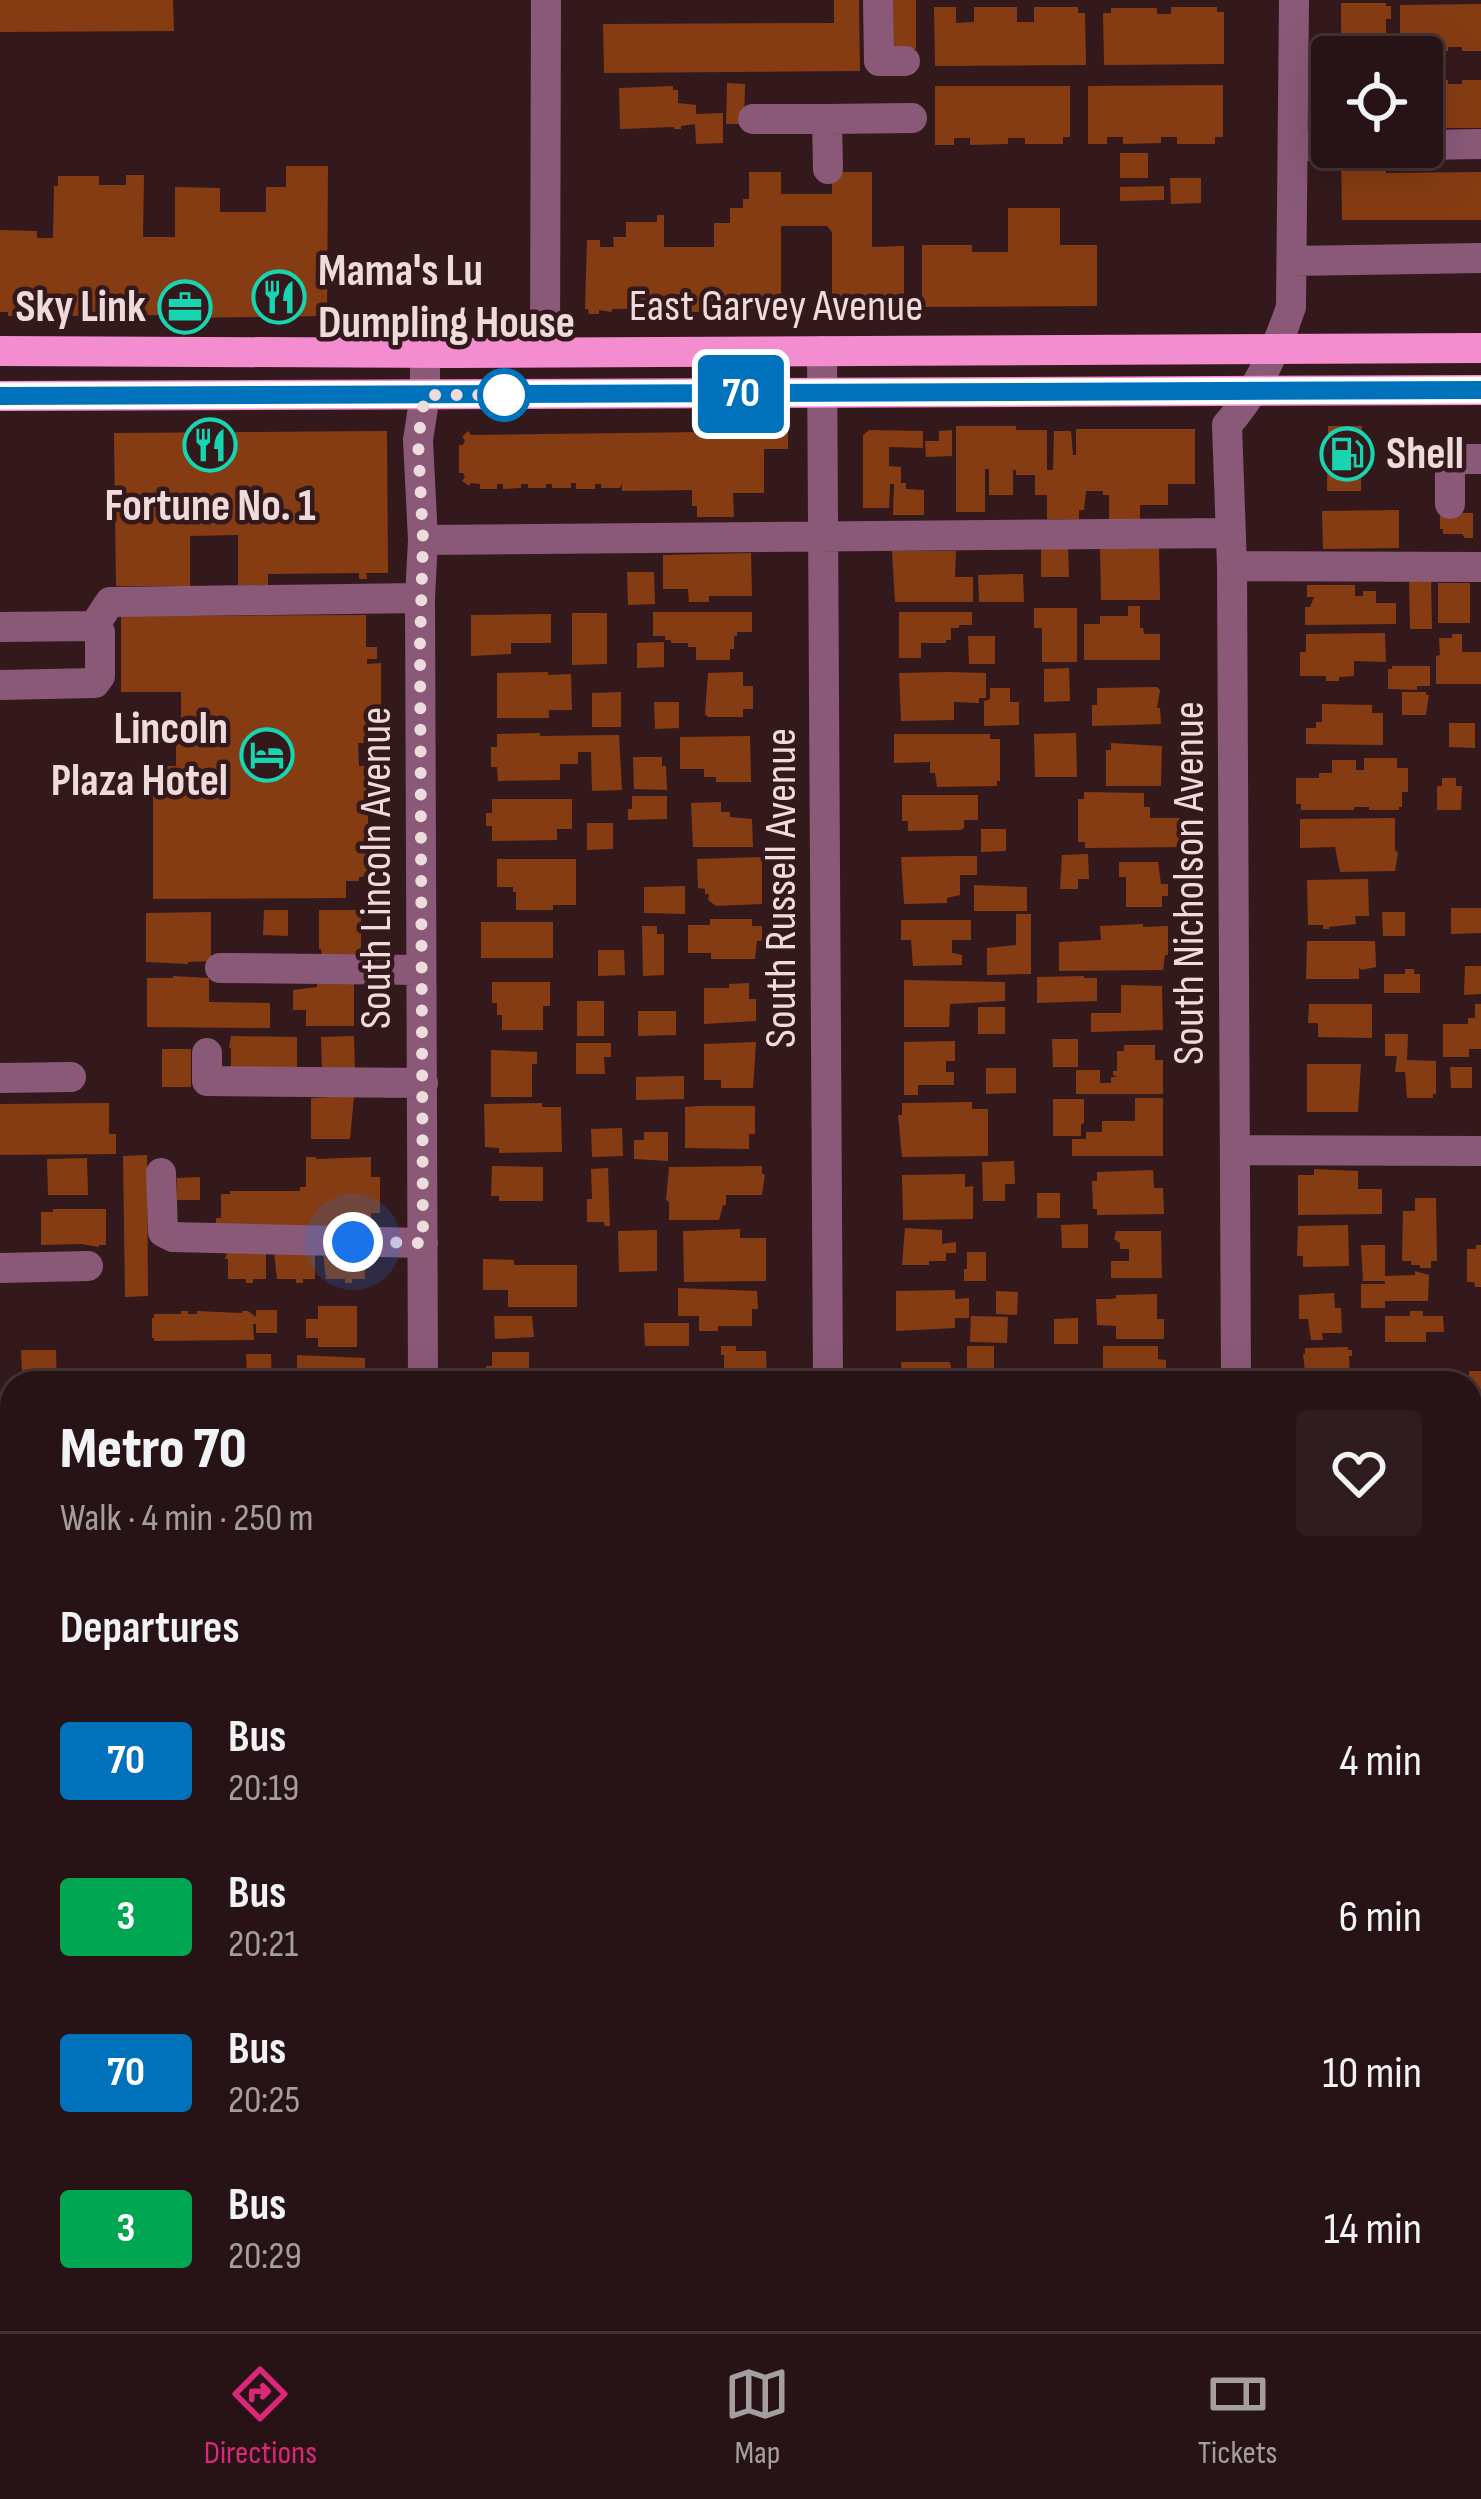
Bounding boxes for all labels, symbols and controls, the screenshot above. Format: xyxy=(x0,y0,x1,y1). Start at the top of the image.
map controls xyxy=(1311,36,1443,168)
button: locate xyxy=(1311,36,1443,168)
place label: Mama's Lu Dumpling House xyxy=(318,244,575,351)
restaurant icon: Mama's Lu Dumpling House xyxy=(251,269,307,325)
office icon: Sky Link xyxy=(157,279,213,335)
street label: East Garvey Avenue xyxy=(629,279,923,334)
place label: Sky Link xyxy=(15,280,146,335)
line badge: 70 xyxy=(687,355,795,433)
text: 70 xyxy=(722,368,760,419)
unlabelled marker xyxy=(479,370,529,420)
restaurant icon: Fortune No. 1 xyxy=(182,417,238,473)
fuel station icon: Shell xyxy=(1319,426,1375,482)
place label: Shell xyxy=(1386,427,1464,482)
place label: Fortune No. 1 xyxy=(104,479,316,534)
street label: South Nicholson Avenue xyxy=(1162,701,1217,1065)
place label: Lincoln Plaza Hotel xyxy=(51,702,228,809)
street label: South Lincoln Avenue xyxy=(349,707,404,1029)
hotel icon: Lincoln Plaza Hotel xyxy=(239,727,295,783)
street label: South Russell Avenue xyxy=(754,728,809,1048)
your location xyxy=(323,1212,383,1272)
button: heart xyxy=(1296,1410,1422,1536)
text: Metro 70 xyxy=(60,1416,247,1484)
text: Walk · 4 min · 250 m xyxy=(60,1495,314,1542)
text: Departures xyxy=(60,1601,239,1656)
text: Bus xyxy=(228,1710,286,1765)
text: 4 min xyxy=(1340,1734,1422,1789)
text: 70 xyxy=(107,1735,145,1786)
text: 20:19 xyxy=(228,1765,299,1812)
text: Bus xyxy=(228,1866,286,1921)
text: 6 min xyxy=(1339,1890,1422,1945)
text: 3 xyxy=(117,1891,135,1942)
text: 20:21 xyxy=(228,1921,298,1968)
text: Bus xyxy=(228,2022,286,2077)
text: 10 min xyxy=(1323,2046,1422,2101)
text: 70 xyxy=(107,2047,145,2098)
text: 20:25 xyxy=(228,2077,300,2124)
text: Bus xyxy=(228,2178,286,2233)
text: 14 min xyxy=(1324,2202,1422,2257)
text: 3 xyxy=(117,2203,135,2254)
text: 20:29 xyxy=(228,2233,302,2280)
tab: Directions xyxy=(204,2361,317,2473)
tab: Map xyxy=(724,2361,790,2473)
tab: Tickets xyxy=(1198,2361,1277,2473)

